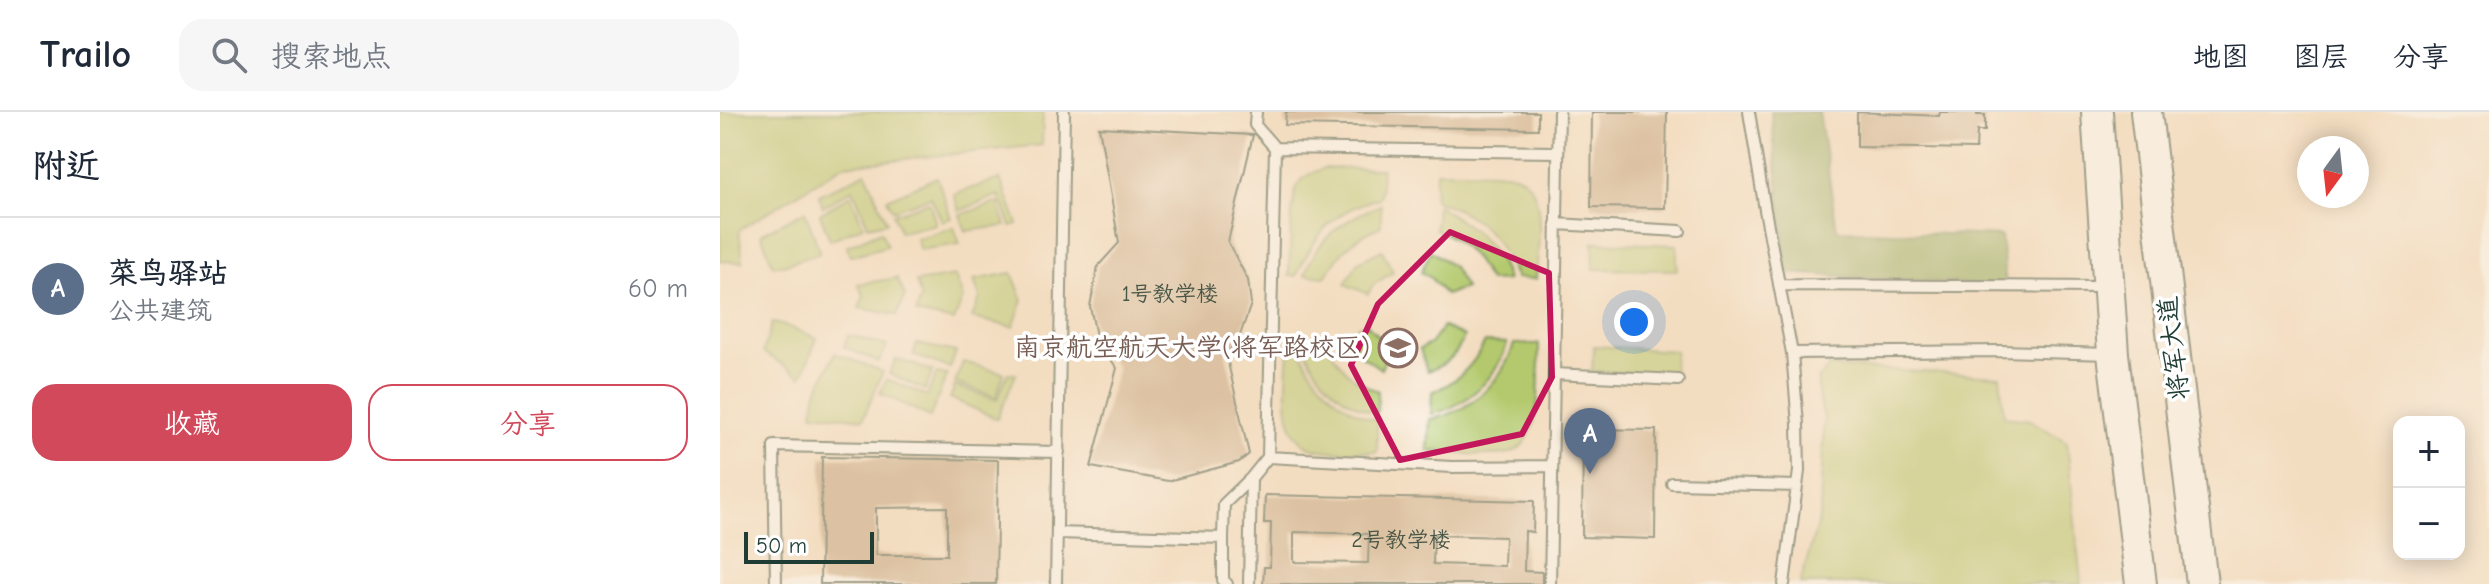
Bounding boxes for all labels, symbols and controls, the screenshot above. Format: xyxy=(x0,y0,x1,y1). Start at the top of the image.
search box xyxy=(179,19,739,91)
text: Trailo xyxy=(40,33,131,77)
icon: search xyxy=(207,33,251,77)
text: 搜索地点 xyxy=(271,39,391,74)
text: 地图 xyxy=(2193,41,2249,73)
text: 图层 xyxy=(2293,41,2349,73)
text: 分享 xyxy=(2393,41,2449,73)
north arrow xyxy=(2297,136,2369,208)
text: 附近 xyxy=(32,146,100,186)
text: 菜鸟驿站 xyxy=(108,256,228,291)
text: A xyxy=(51,274,65,304)
text: 60 m xyxy=(628,274,688,304)
house number: 1号教学楼 xyxy=(1122,281,1218,307)
street label: 将军大道 xyxy=(2153,295,2195,401)
text: 公共建筑 xyxy=(108,296,212,326)
your location xyxy=(1614,302,1654,342)
school or university icon: 南京航空航天大学(将军路校区) xyxy=(1377,327,1419,369)
place label: 南京航空航天大学(将军路校区) xyxy=(1014,333,1370,363)
button: 收藏 xyxy=(32,384,352,461)
button: 分享 xyxy=(368,384,688,461)
pin: A xyxy=(1564,408,1616,474)
map controls xyxy=(2393,416,2465,560)
button: + xyxy=(2393,416,2465,488)
button: − xyxy=(2393,488,2465,560)
house number: 2号教学楼 xyxy=(1351,527,1451,553)
scale bar xyxy=(744,528,874,564)
text: 50 m xyxy=(756,533,807,559)

